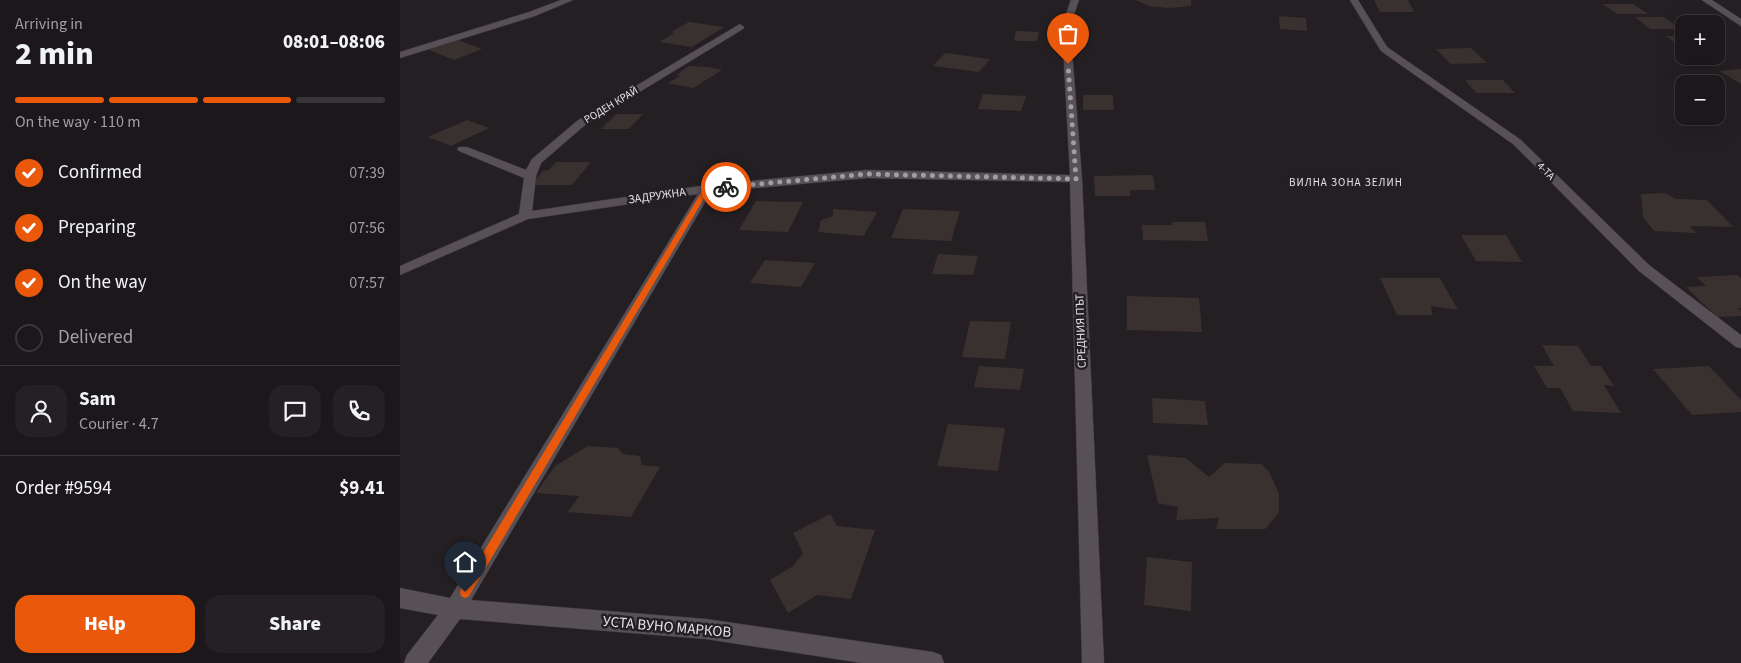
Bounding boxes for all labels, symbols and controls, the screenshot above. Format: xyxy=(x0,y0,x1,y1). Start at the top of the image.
text: Arriving in xyxy=(15,13,83,35)
pin xyxy=(1047,13,1089,64)
map controls xyxy=(1675,15,1725,125)
button: + xyxy=(1675,15,1725,65)
icon: bag xyxy=(1054,20,1082,48)
text: 08:01–08:06 xyxy=(283,29,385,56)
text: 2 min xyxy=(15,31,94,77)
button: − xyxy=(1675,75,1725,125)
street label: РОДЕН КРАЙ xyxy=(581,83,641,127)
text: On the way · 110 m xyxy=(15,111,140,133)
icon: check xyxy=(15,159,43,187)
text: Confirmed xyxy=(58,159,142,186)
street label: 4-ТА xyxy=(1534,159,1558,183)
text: 07:39 xyxy=(349,162,385,184)
courier xyxy=(701,162,751,212)
icon: bike xyxy=(712,173,740,201)
district label: ВИЛНА ЗОНА ЗЕЛИН xyxy=(1289,175,1403,190)
street label: ЗАДРУЖНА xyxy=(627,183,687,208)
icon: check xyxy=(15,214,43,242)
text: Preparing xyxy=(58,214,136,241)
text: 07:56 xyxy=(349,217,385,239)
icon: check xyxy=(15,269,43,297)
text: On the way xyxy=(58,269,147,296)
text: 07:57 xyxy=(349,272,385,294)
street label: СРЕДНИЯ ПЪТ xyxy=(1071,293,1091,368)
text: Delivered xyxy=(58,324,133,351)
button: person xyxy=(15,385,67,437)
button: chat xyxy=(269,385,321,437)
button: phone xyxy=(333,385,385,437)
text: Sam xyxy=(79,386,116,413)
text: Courier · 4.7 xyxy=(79,413,159,435)
text: Order #9594 xyxy=(15,475,112,502)
text: $9.41 xyxy=(339,475,385,502)
pin xyxy=(444,541,486,592)
icon: home xyxy=(451,548,479,576)
button: Help xyxy=(15,595,195,653)
button: Share xyxy=(205,595,385,653)
street label: УСТА ВУНО МАРКОВ xyxy=(602,611,732,643)

